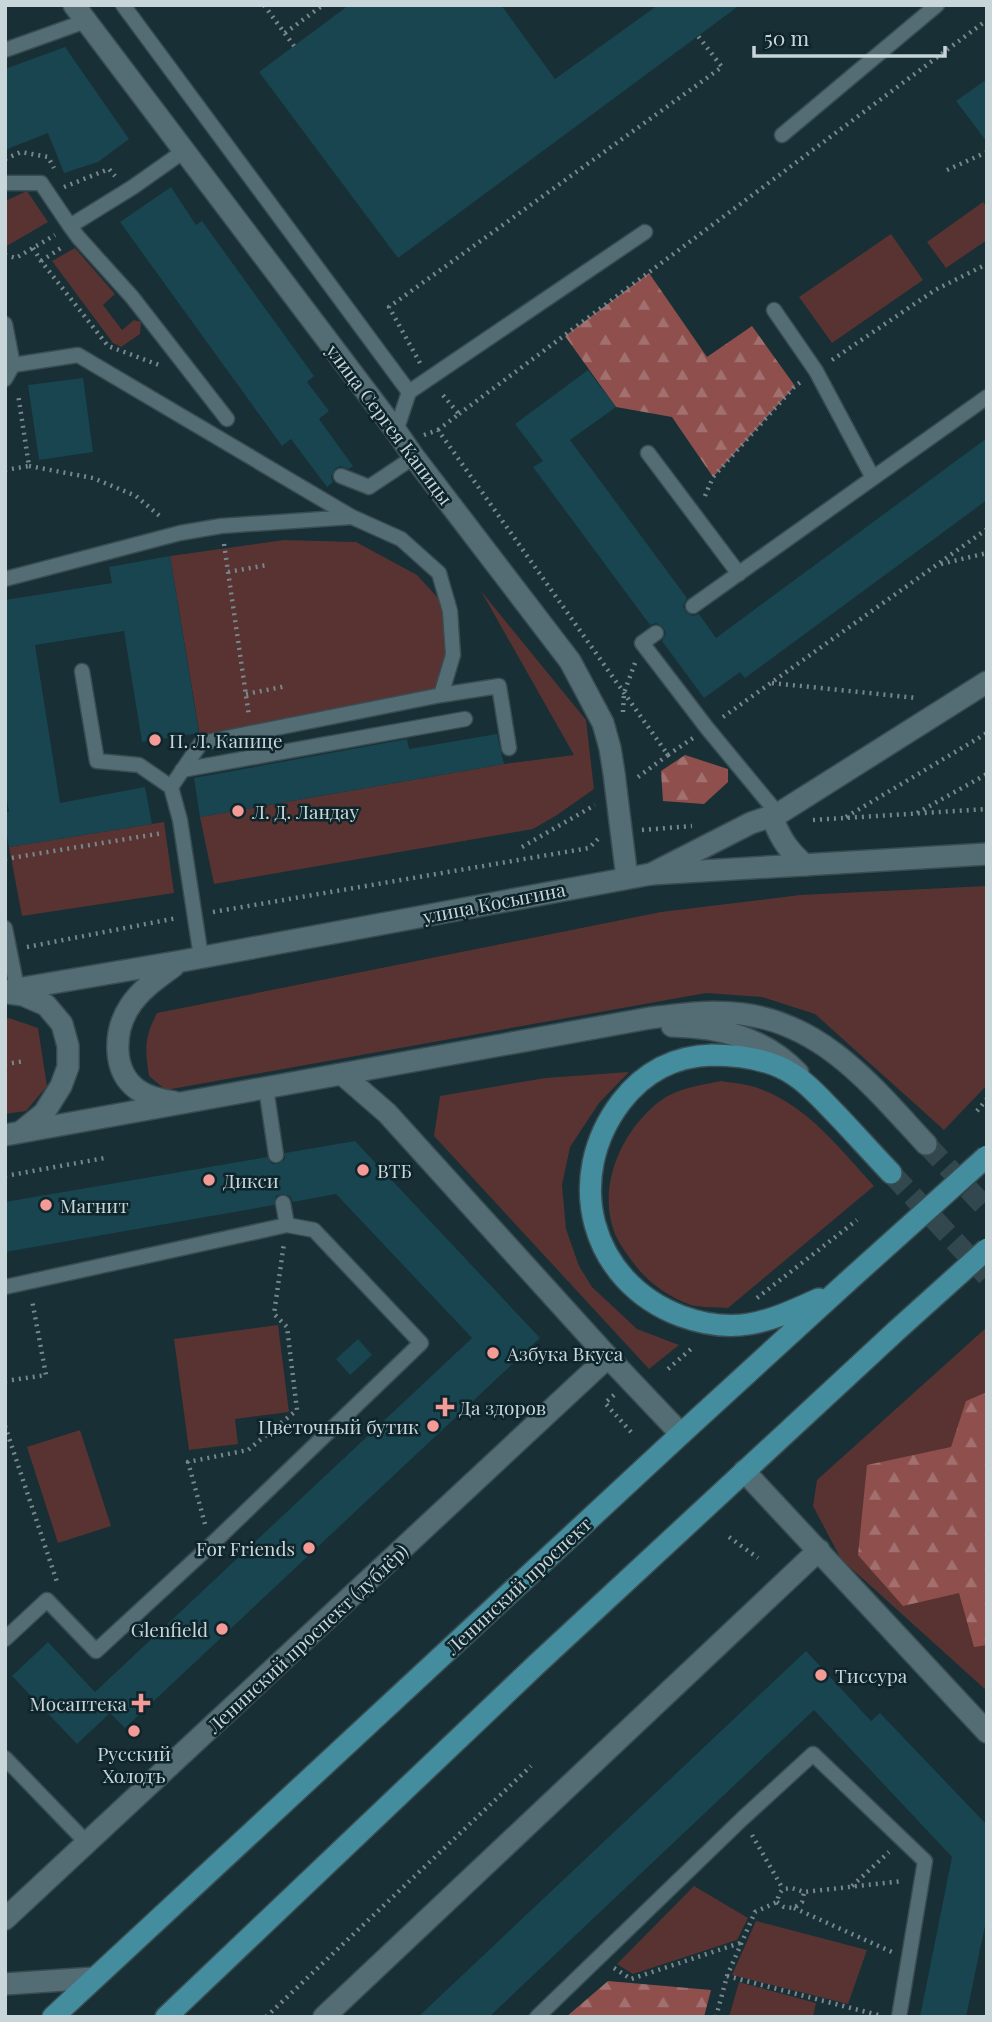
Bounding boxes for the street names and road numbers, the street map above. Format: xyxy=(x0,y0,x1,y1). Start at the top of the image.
street label: улица Сергея Капицы xyxy=(320,337,459,510)
street label: улица Косыгина xyxy=(420,875,568,929)
street label: Ленинский проспект xyxy=(439,1510,597,1660)
street label: Ленинский проспект (дублёр) xyxy=(200,1538,413,1739)

